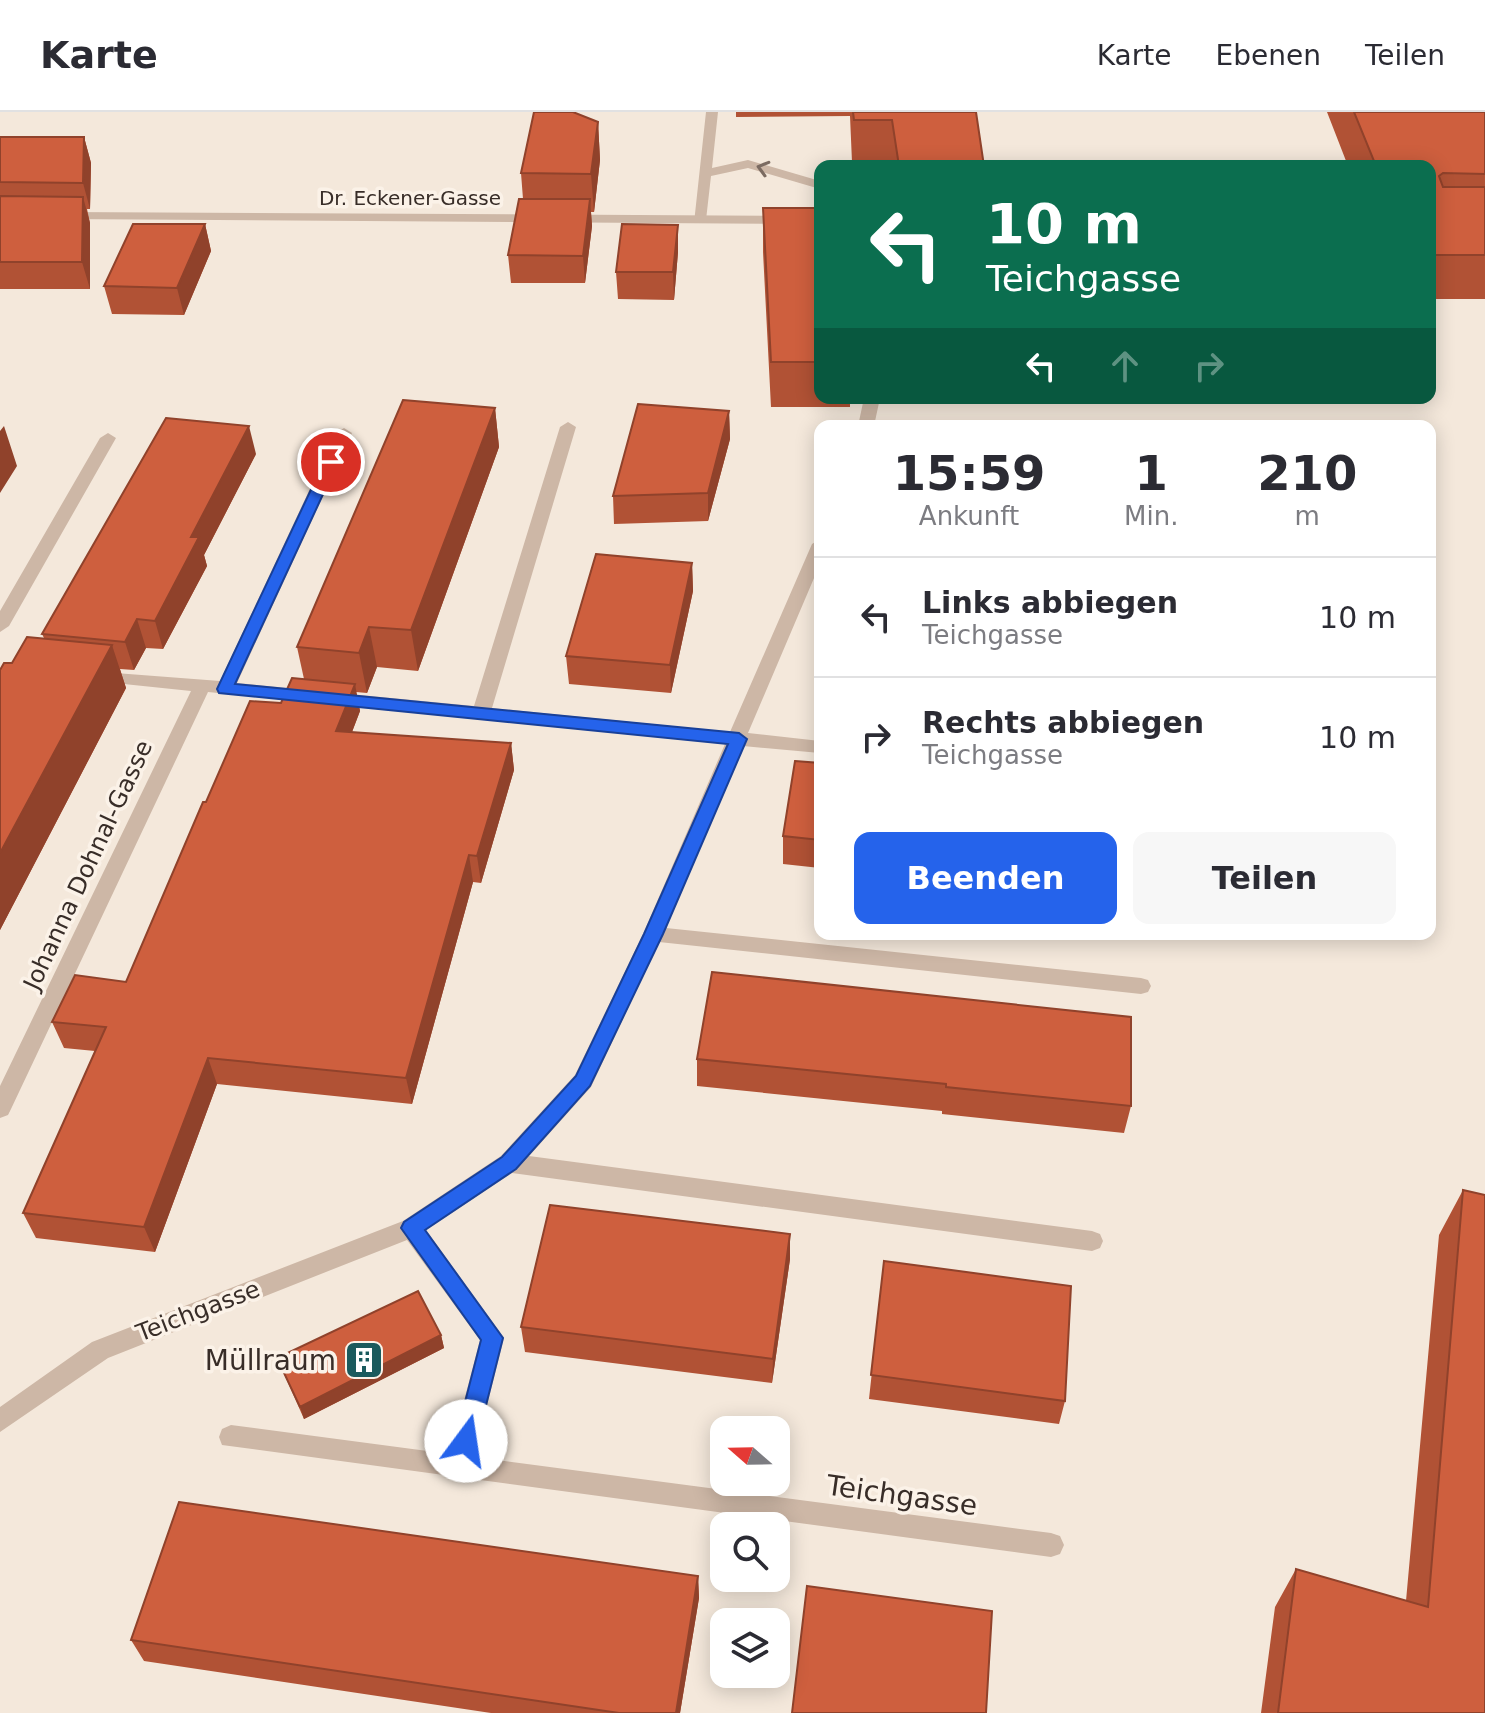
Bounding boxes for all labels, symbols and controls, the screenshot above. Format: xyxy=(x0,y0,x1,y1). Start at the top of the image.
text: Karte xyxy=(40,33,158,77)
text: Karte xyxy=(1097,39,1171,72)
text: Ebenen xyxy=(1215,39,1321,72)
text: Teilen xyxy=(1365,39,1445,72)
one-way arrow xyxy=(757,161,771,178)
street label: Dr. Eckener-Gasse xyxy=(319,186,501,210)
text: 10 m xyxy=(986,191,1142,256)
icon: left xyxy=(854,192,958,296)
text: Teichgasse xyxy=(986,258,1181,299)
icon: left xyxy=(1019,344,1063,388)
icon: ahead xyxy=(1103,344,1147,388)
icon: right xyxy=(1187,344,1231,388)
pin xyxy=(297,428,365,496)
icon: arrive xyxy=(309,440,353,484)
text: 15:59 xyxy=(893,445,1045,501)
text: 1 xyxy=(1135,445,1168,501)
text: 210 xyxy=(1257,445,1357,501)
text: Ankunft xyxy=(919,501,1019,531)
text: Min. xyxy=(1124,501,1178,531)
text: m xyxy=(1295,501,1320,531)
text: Links abbiegen xyxy=(922,585,1178,620)
icon: left xyxy=(854,595,898,639)
text: 10 m xyxy=(1319,600,1396,635)
text: Teichgasse xyxy=(922,620,1063,650)
text: Rechts abbiegen xyxy=(922,705,1204,740)
icon: right xyxy=(854,715,898,759)
text: 10 m xyxy=(1319,720,1396,755)
street label: Johanna Dohnal-Gasse xyxy=(17,736,158,996)
text: Teichgasse xyxy=(922,740,1063,770)
button: Beenden xyxy=(854,832,1117,924)
button: Teilen xyxy=(1133,832,1396,924)
street label: Teichgasse xyxy=(131,1275,264,1348)
building icon: Müllraum xyxy=(343,1339,385,1381)
place label: Müllraum xyxy=(205,1344,336,1377)
position arrow xyxy=(424,1399,508,1483)
north arrow xyxy=(710,1416,790,1496)
map controls xyxy=(710,1416,790,1688)
street label: Teichgasse xyxy=(823,1468,979,1522)
button: search xyxy=(710,1512,790,1592)
button: layers xyxy=(710,1608,790,1688)

